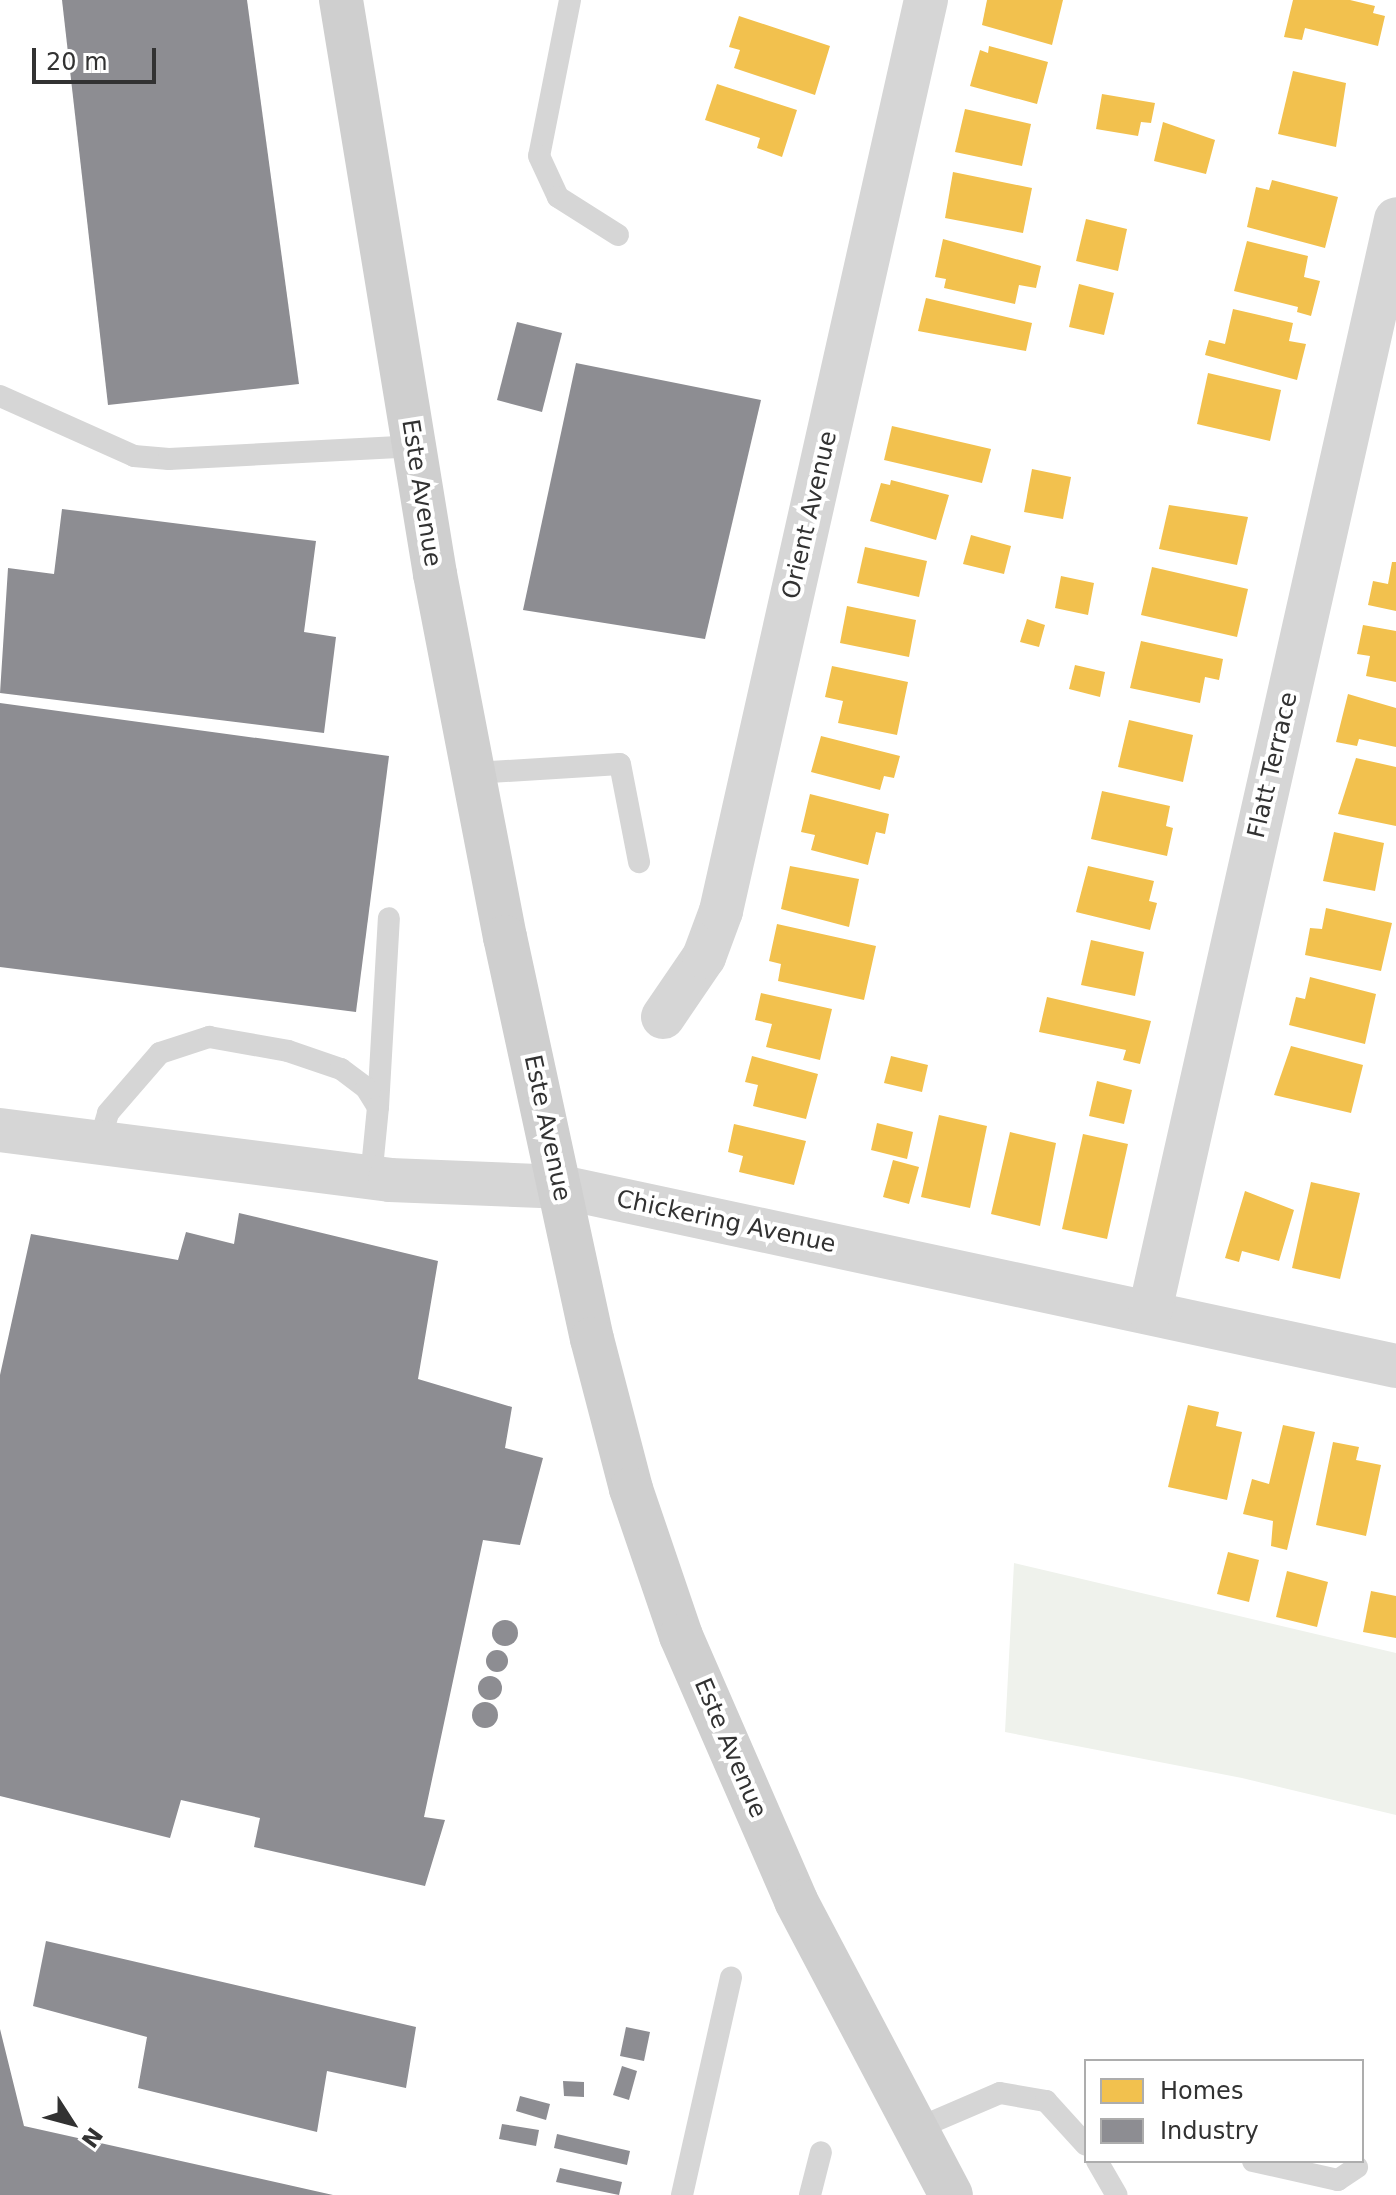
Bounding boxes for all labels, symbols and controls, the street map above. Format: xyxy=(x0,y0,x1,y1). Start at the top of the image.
scale bar xyxy=(36,32,160,82)
text: 20 m xyxy=(46,48,108,76)
street label: Este Avenue xyxy=(395,417,447,569)
street label: Orient Avenue xyxy=(777,428,843,602)
street label: Flatt Terrace xyxy=(1242,689,1304,841)
street label: Este Avenue xyxy=(517,1052,577,1204)
street label: Chickering Avenue xyxy=(614,1185,838,1259)
street label: Este Avenue xyxy=(688,1674,772,1822)
legend xyxy=(1084,2059,1364,2163)
text: Homes xyxy=(1160,2077,1243,2105)
north arrow xyxy=(32,2083,112,2163)
text: Industry xyxy=(1160,2117,1259,2145)
text: N xyxy=(76,2123,107,2152)

